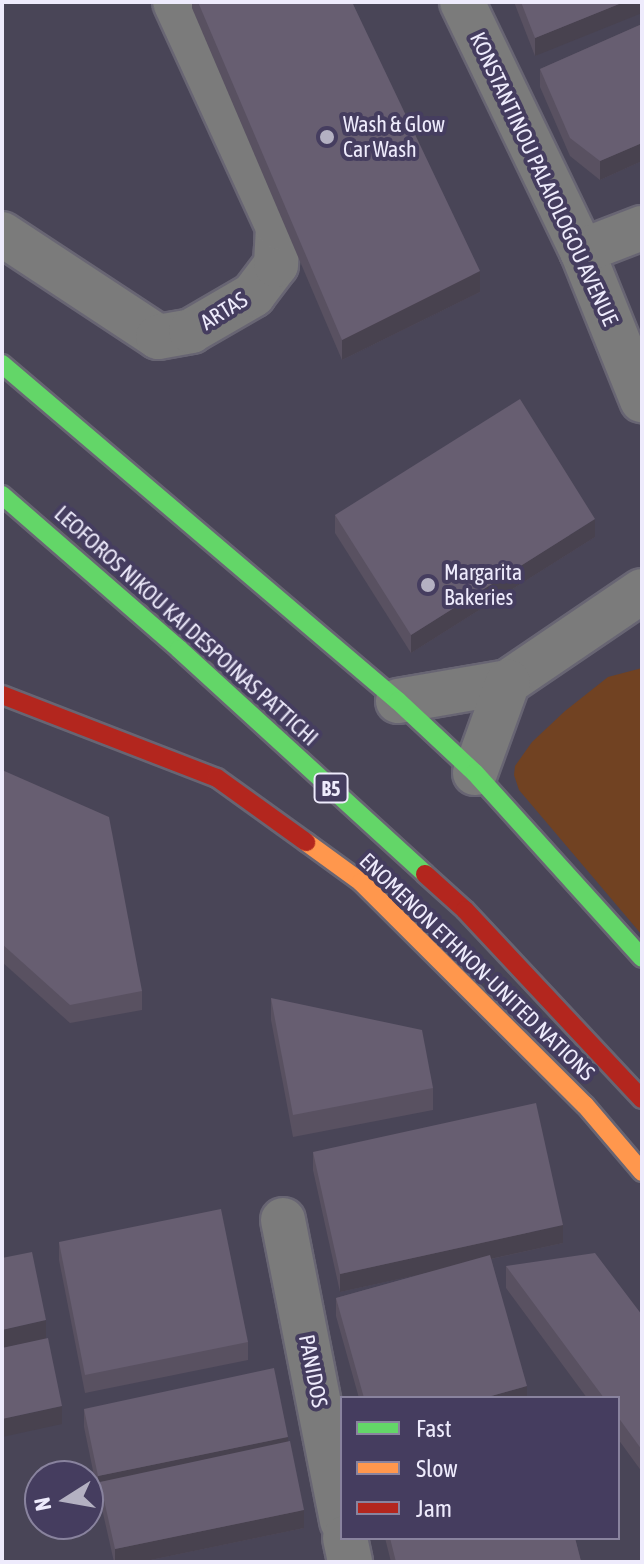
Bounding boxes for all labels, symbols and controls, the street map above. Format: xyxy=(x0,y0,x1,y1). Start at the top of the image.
street label: KONSTANTINOU PALAIOLOGOU AVENUE xyxy=(464,28,624,330)
place label: Wash & Glow Car Wash xyxy=(343,111,445,162)
marker: Wash & Glow Car Wash xyxy=(318,128,336,146)
street label: ARTAS xyxy=(196,286,252,336)
street label: LEOFOROS NIKOU KAI DESPOINAS PATTICHI xyxy=(49,501,323,751)
place label: Margarita Bakeries xyxy=(444,559,522,610)
marker: Margarita Bakeries xyxy=(419,576,437,594)
road number: B5 xyxy=(313,772,349,804)
street label: ENOMENON ETHNON-UNITED NATIONS xyxy=(354,848,600,1086)
street label: PANIDOS xyxy=(293,1332,333,1410)
legend xyxy=(340,1396,620,1540)
text: Fast xyxy=(416,1415,452,1442)
text: Slow xyxy=(416,1455,458,1482)
north arrow xyxy=(24,1460,104,1540)
text: N xyxy=(28,1495,56,1513)
text: Jam xyxy=(416,1495,452,1522)

